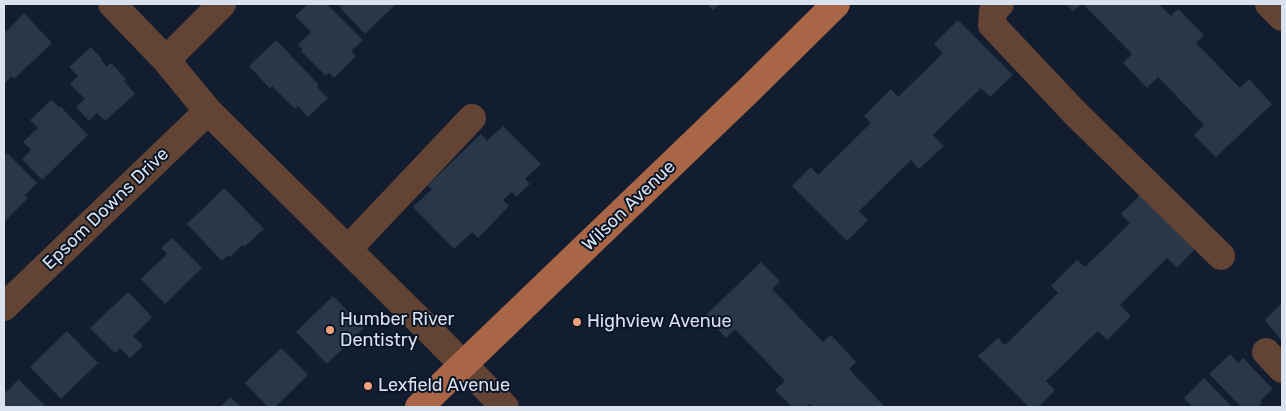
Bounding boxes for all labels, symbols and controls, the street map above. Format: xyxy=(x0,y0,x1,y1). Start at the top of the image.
street label: Epsom Downs Drive xyxy=(39,143,173,275)
street label: Wilson Avenue xyxy=(578,156,680,256)
place label: Humber River Dentistry xyxy=(340,309,454,352)
place label: Highview Avenue xyxy=(587,311,732,333)
marker: Highview Avenue xyxy=(571,316,583,328)
marker: Humber River Dentistry xyxy=(324,324,336,336)
place label: Lexfield Avenue xyxy=(378,375,510,397)
marker: Lexfield Avenue xyxy=(362,380,374,392)

